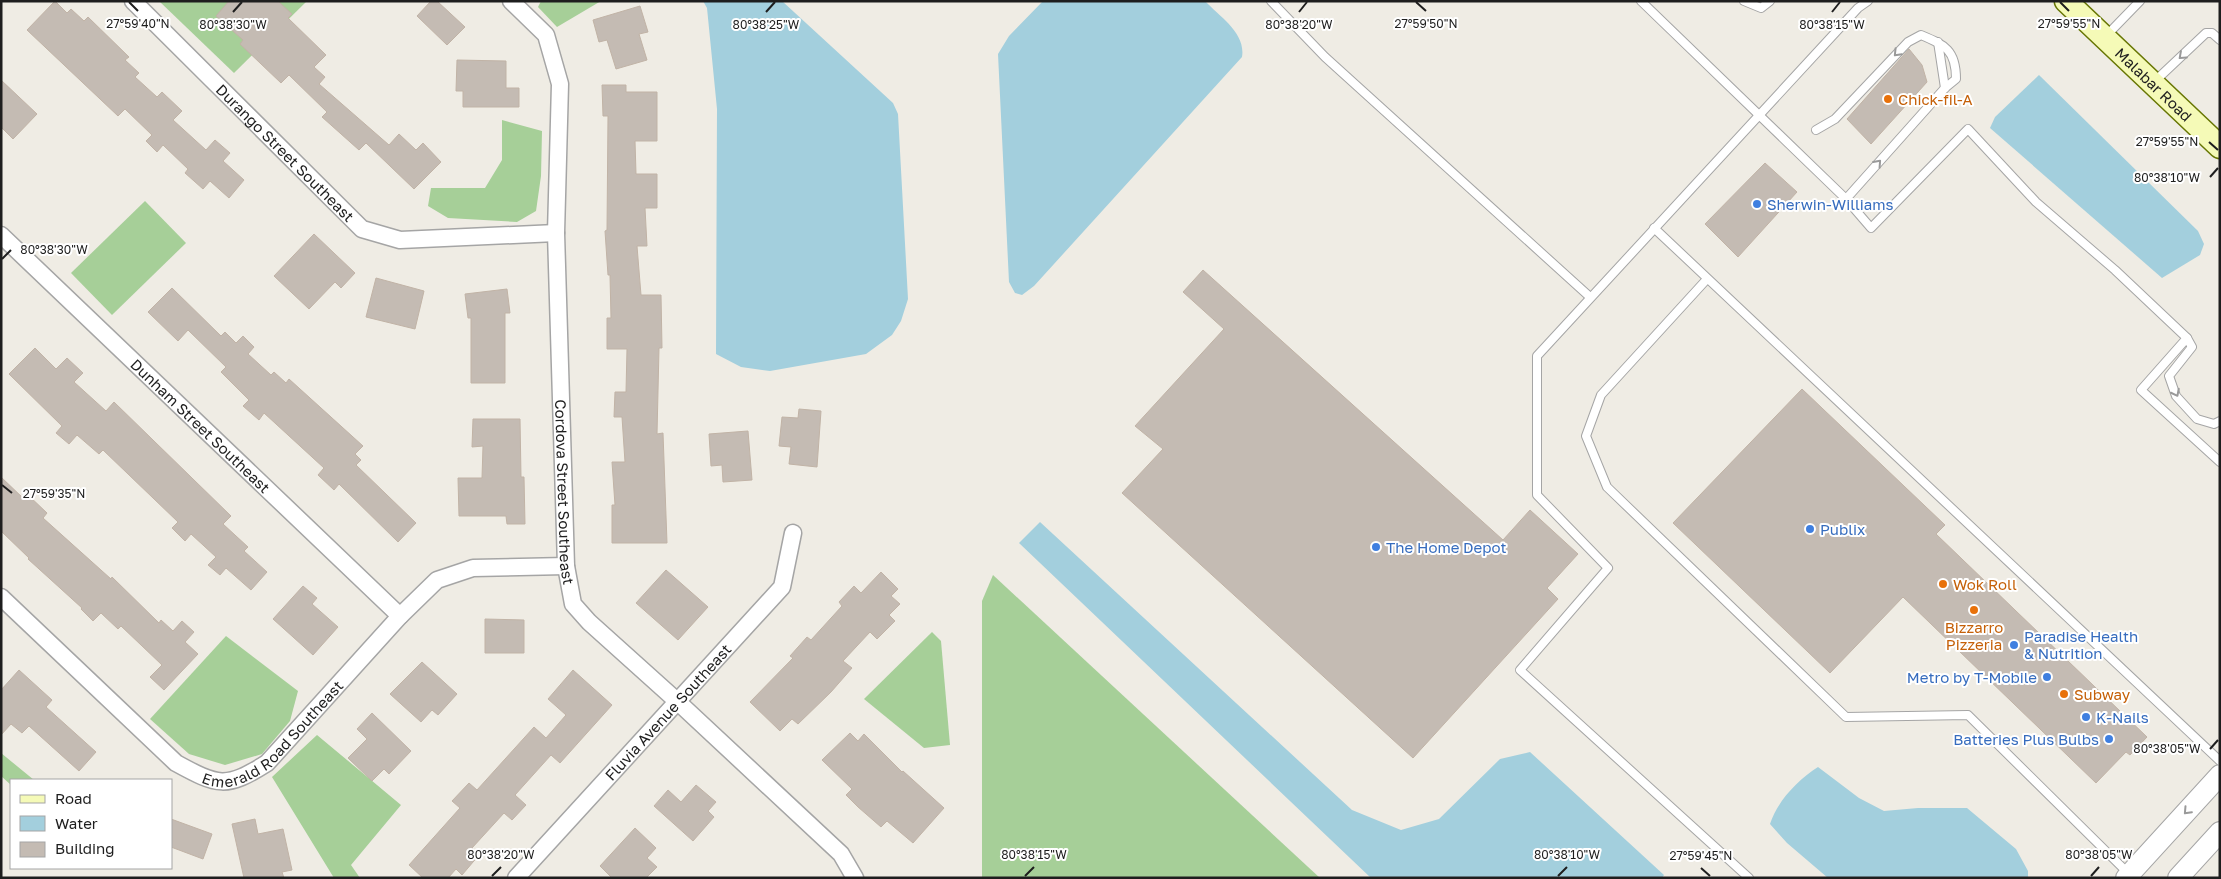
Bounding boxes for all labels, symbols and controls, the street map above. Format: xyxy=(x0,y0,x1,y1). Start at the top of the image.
text: 27°59'40"N xyxy=(106,16,170,31)
text: 27°59'50"N xyxy=(1394,16,1458,31)
text: 27°59'55"N xyxy=(2038,16,2100,31)
text: 80°38'30"W xyxy=(199,17,267,32)
text: 80°38'25"W xyxy=(733,17,800,32)
text: 80°38'20"W xyxy=(1265,17,1333,32)
text: 80°38'15"W xyxy=(1799,17,1865,32)
street label: Malabar Road xyxy=(2112,44,2196,125)
one-way arrow xyxy=(1893,48,1902,57)
one-way arrow xyxy=(2179,50,2188,59)
street label: Durango Street Southeast xyxy=(213,80,358,225)
place label: Chick-fil-A xyxy=(1898,90,1973,108)
marker: Chick-fil-A xyxy=(1882,93,1894,105)
text: 27°59'55"N xyxy=(2136,134,2198,149)
one-way arrow xyxy=(1872,160,1881,169)
text: 80°38'10"W xyxy=(2134,170,2201,185)
place label: Sherwin-Williams xyxy=(1767,195,1894,213)
marker: Sherwin-Williams xyxy=(1751,198,1763,210)
text: 80°38'30"W xyxy=(20,242,88,257)
street label: Dunham Street Southeast xyxy=(127,355,274,496)
one-way arrow xyxy=(2170,387,2180,396)
street label: Cordova Street Southeast xyxy=(552,399,578,586)
text: 27°59'35"N xyxy=(23,486,85,501)
place label: Publix xyxy=(1820,520,1865,538)
marker: Publix xyxy=(1804,523,1816,535)
place label: The Home Depot xyxy=(1386,538,1507,556)
marker: The Home Depot xyxy=(1370,541,1382,553)
place label: Wok Roll xyxy=(1953,575,2017,593)
marker: Wok Roll xyxy=(1937,578,1949,590)
marker: Bizzarro Pizzeria xyxy=(1968,604,1980,616)
place label: Bizzarro Pizzeria xyxy=(1945,618,2003,653)
place label: Paradise Health & Nutrition xyxy=(2024,627,2138,662)
marker: Paradise Health & Nutrition xyxy=(2008,639,2020,651)
street label: Fluvia Avenue Southeast xyxy=(601,640,735,784)
place label: Metro by T-Mobile xyxy=(1907,668,2037,686)
marker: Metro by T-Mobile xyxy=(2041,671,2053,683)
street label: Emerald Road Southeast xyxy=(200,677,346,791)
place label: Subway xyxy=(2074,685,2131,703)
marker: Subway xyxy=(2058,688,2070,700)
place label: K-Nails xyxy=(2096,708,2149,726)
marker: K-Nails xyxy=(2080,711,2092,723)
place label: Batteries Plus Bulbs xyxy=(1953,730,2099,748)
marker: Batteries Plus Bulbs xyxy=(2103,733,2115,745)
text: 80°38'05"W xyxy=(2133,741,2201,756)
legend xyxy=(10,779,172,869)
text: Road xyxy=(55,789,92,807)
one-way arrow xyxy=(2184,806,2193,815)
text: Water xyxy=(55,814,98,832)
text: Building xyxy=(55,839,115,857)
text: 80°38'20"W xyxy=(467,847,535,862)
text: 80°38'15"W xyxy=(1001,847,1067,862)
text: 80°38'10"W xyxy=(1534,847,1601,862)
text: 80°38'05"W xyxy=(2065,847,2133,862)
text: 27°59'45"N xyxy=(1670,848,1732,863)

